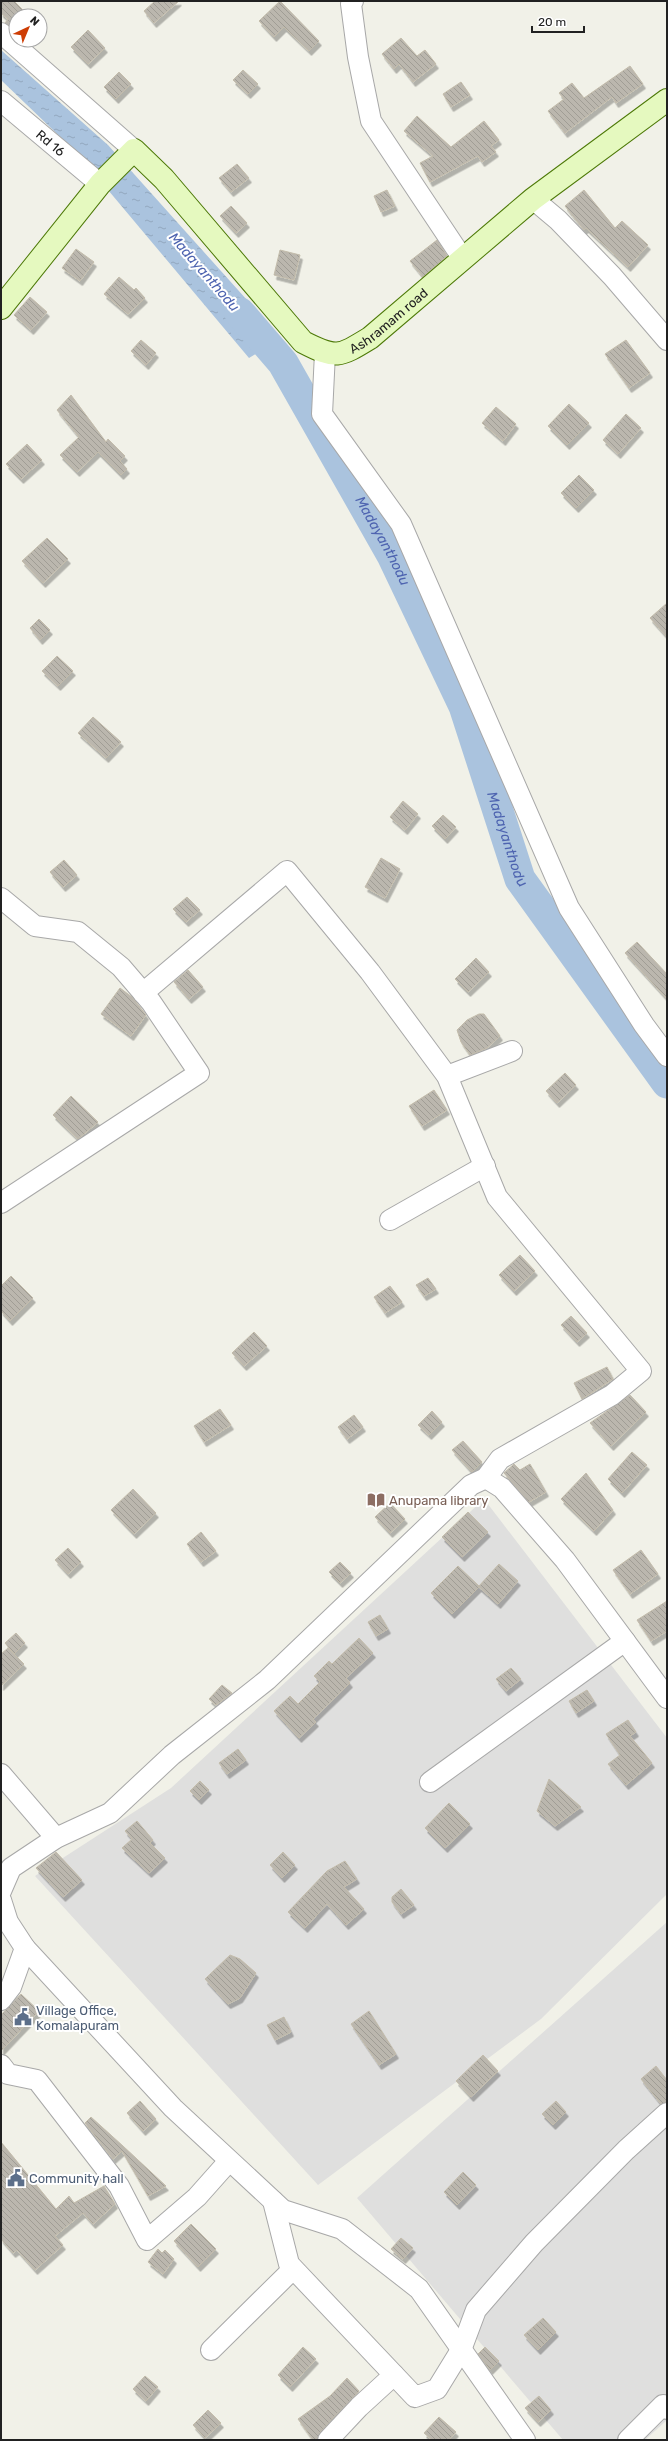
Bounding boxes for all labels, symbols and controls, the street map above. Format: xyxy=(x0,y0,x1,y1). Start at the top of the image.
north arrow xyxy=(8,8,48,48)
scale bar xyxy=(532,8,584,34)
text: N xyxy=(27,14,42,29)
text: 20 m xyxy=(538,15,566,29)
street label: Rd 16 xyxy=(33,126,68,159)
water label: Madayanthodu xyxy=(165,229,243,315)
street label: Ashramam road xyxy=(347,285,431,356)
water label: Madayanthodu xyxy=(352,493,414,589)
water label: Madayanthodu xyxy=(484,789,532,891)
library icon: Anupama library xyxy=(366,1490,386,1510)
place label: Anupama library xyxy=(389,1493,488,1508)
place label: Village Office, Komalapuram xyxy=(36,2003,119,2033)
public building icon: Village Office, Komalapuram xyxy=(13,2007,33,2027)
public building icon: Community hall xyxy=(6,2168,26,2188)
place label: Community hall xyxy=(29,2171,124,2186)

